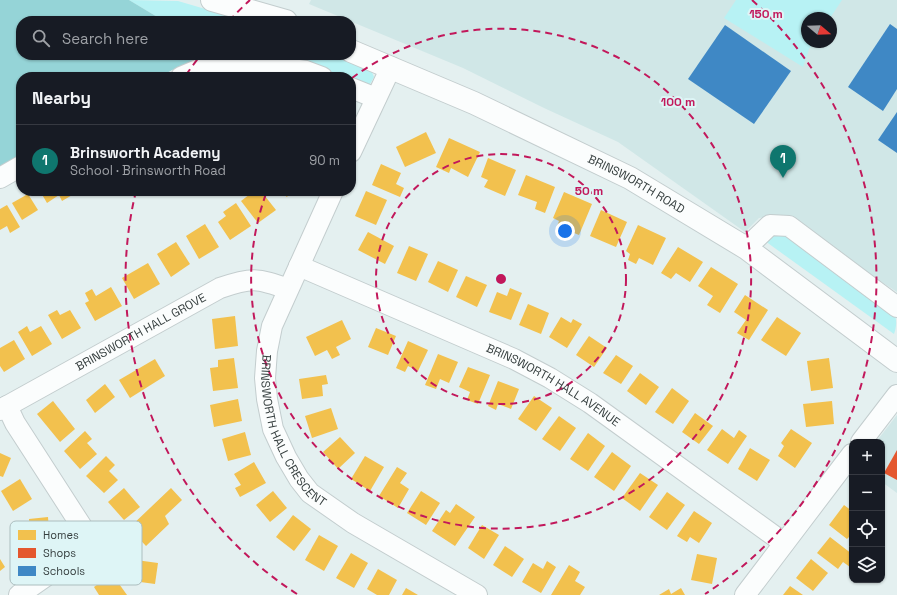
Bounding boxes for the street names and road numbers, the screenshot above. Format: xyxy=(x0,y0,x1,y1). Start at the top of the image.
street label: BRINSWORTH ROAD xyxy=(585,151,688,217)
street label: BRINSWORTH HALL GROVE xyxy=(73,289,209,374)
street label: BRINSWORTH HALL AVENUE xyxy=(484,340,623,430)
street label: BRINSWORTH HALL CRESCENT xyxy=(257,354,330,510)

